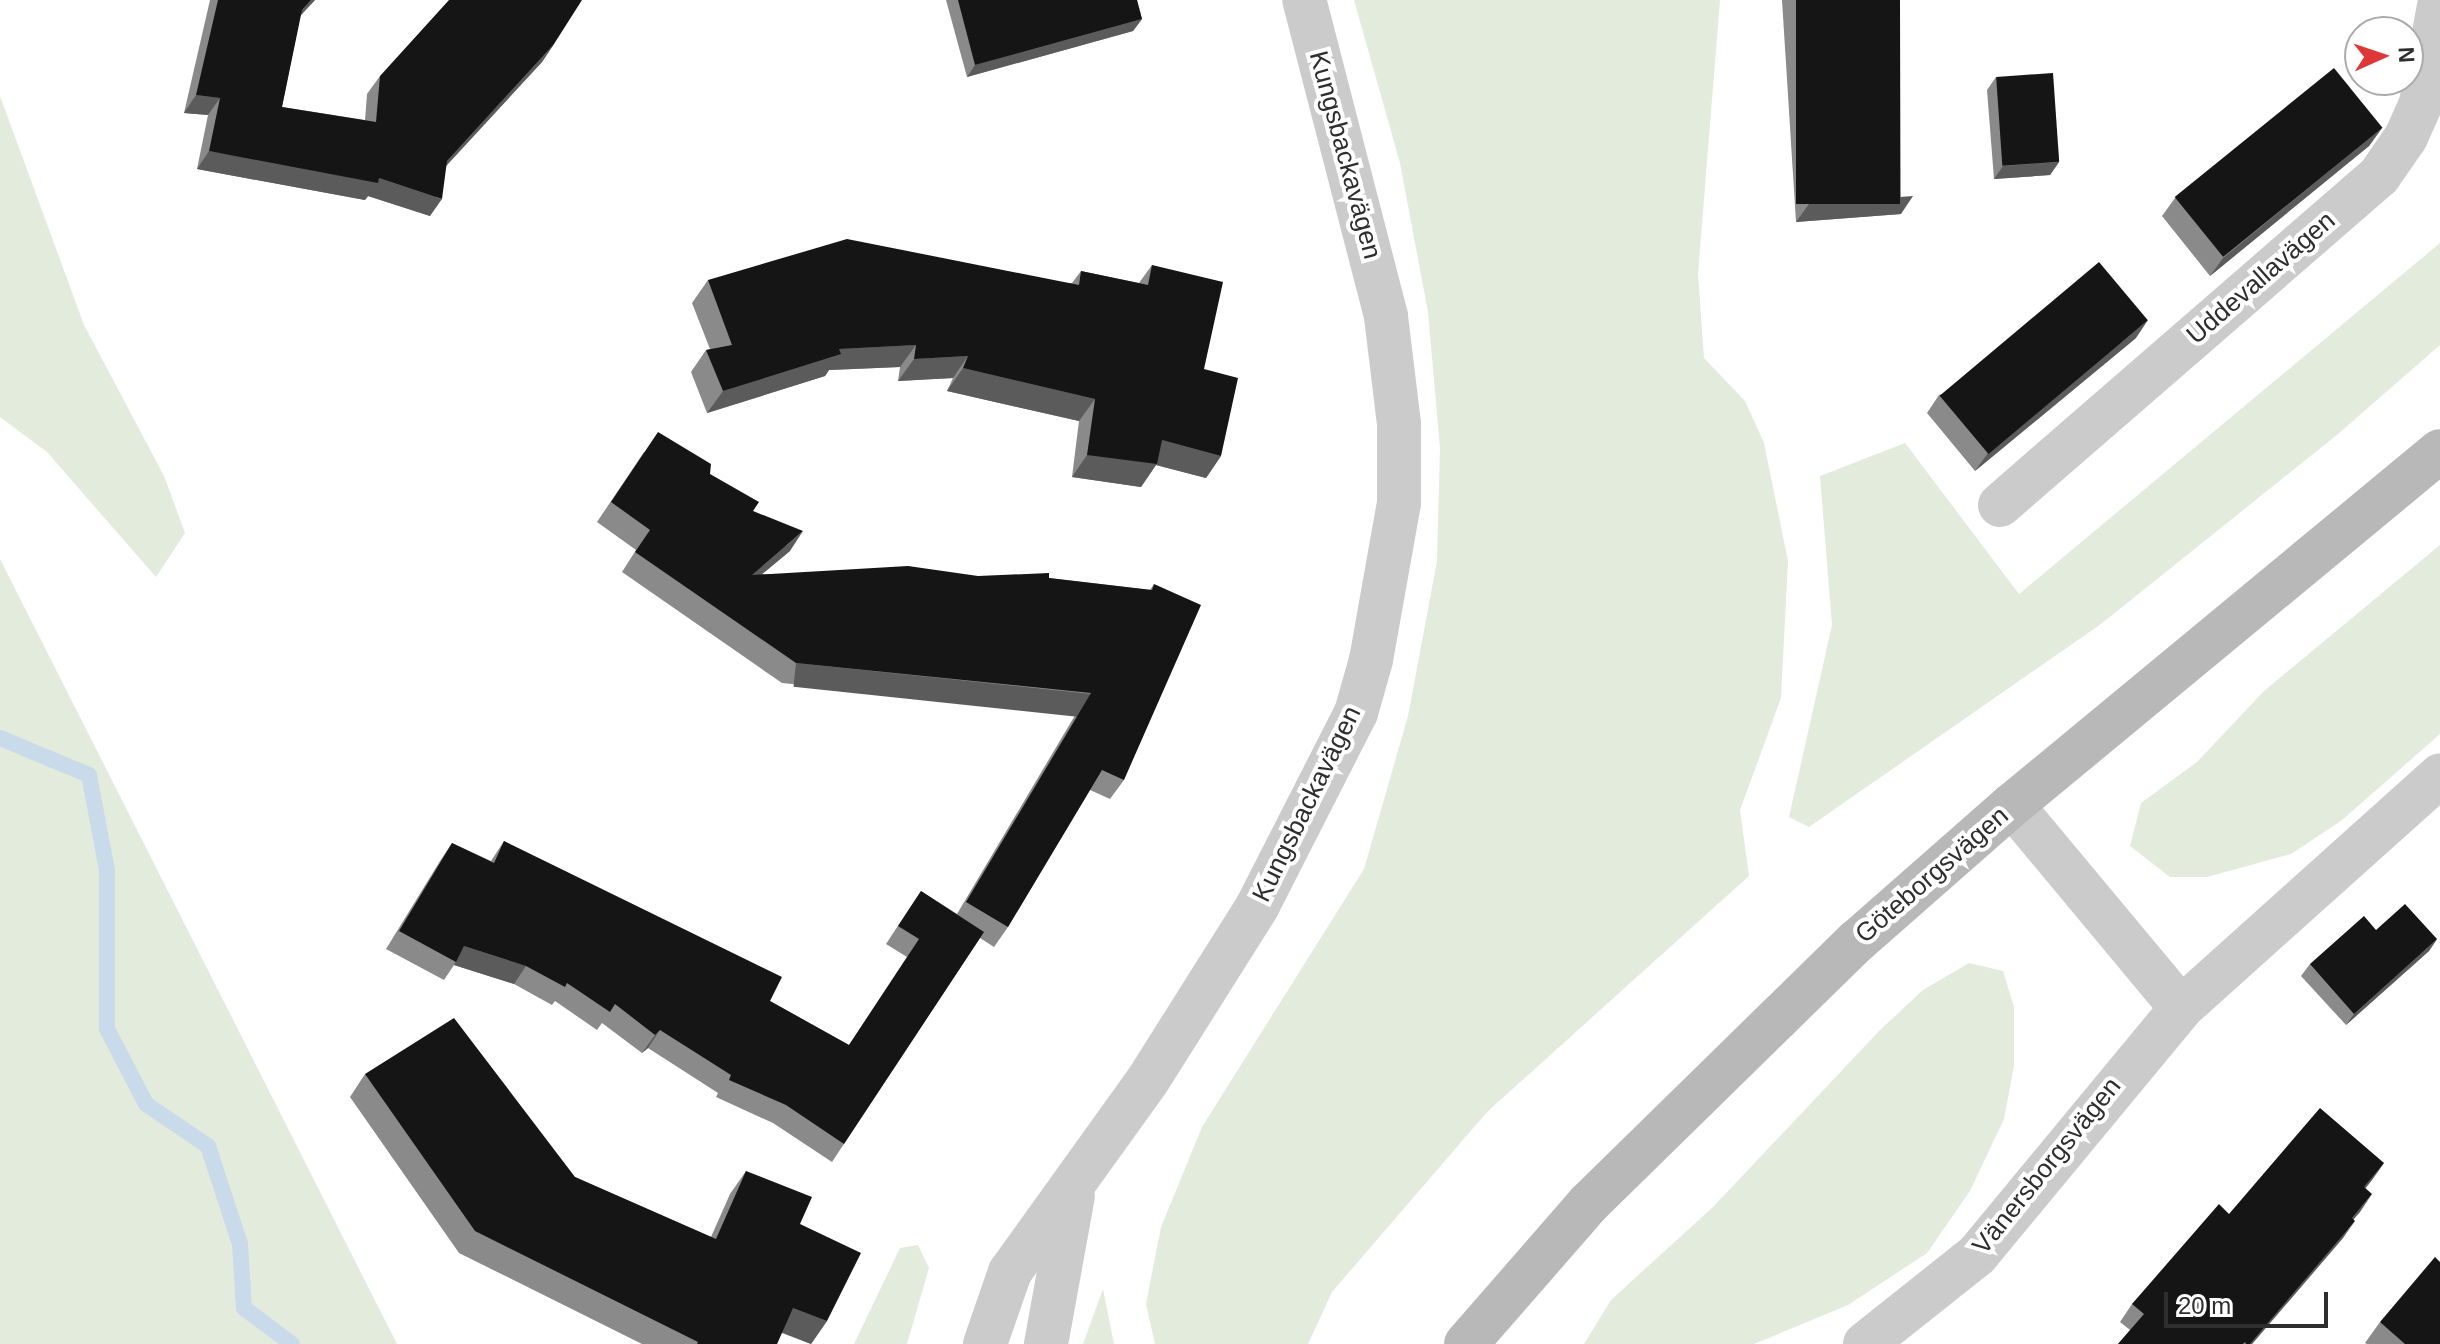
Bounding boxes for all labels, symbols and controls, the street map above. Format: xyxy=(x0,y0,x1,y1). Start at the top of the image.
north arrow xyxy=(2344,16,2424,96)
text: N xyxy=(2394,46,2419,63)
street label: Kungsbackavägen xyxy=(1302,48,1388,262)
street label: Uddevallavägen xyxy=(2180,205,2342,351)
street label: Kungsbackavägen xyxy=(1246,701,1368,907)
street label: Göteborgsvägen xyxy=(1849,800,2015,950)
street label: Vänersborgsvägen xyxy=(1966,1071,2128,1261)
scale bar xyxy=(2168,1276,2332,1326)
text: 20 m xyxy=(2178,1292,2231,1319)

